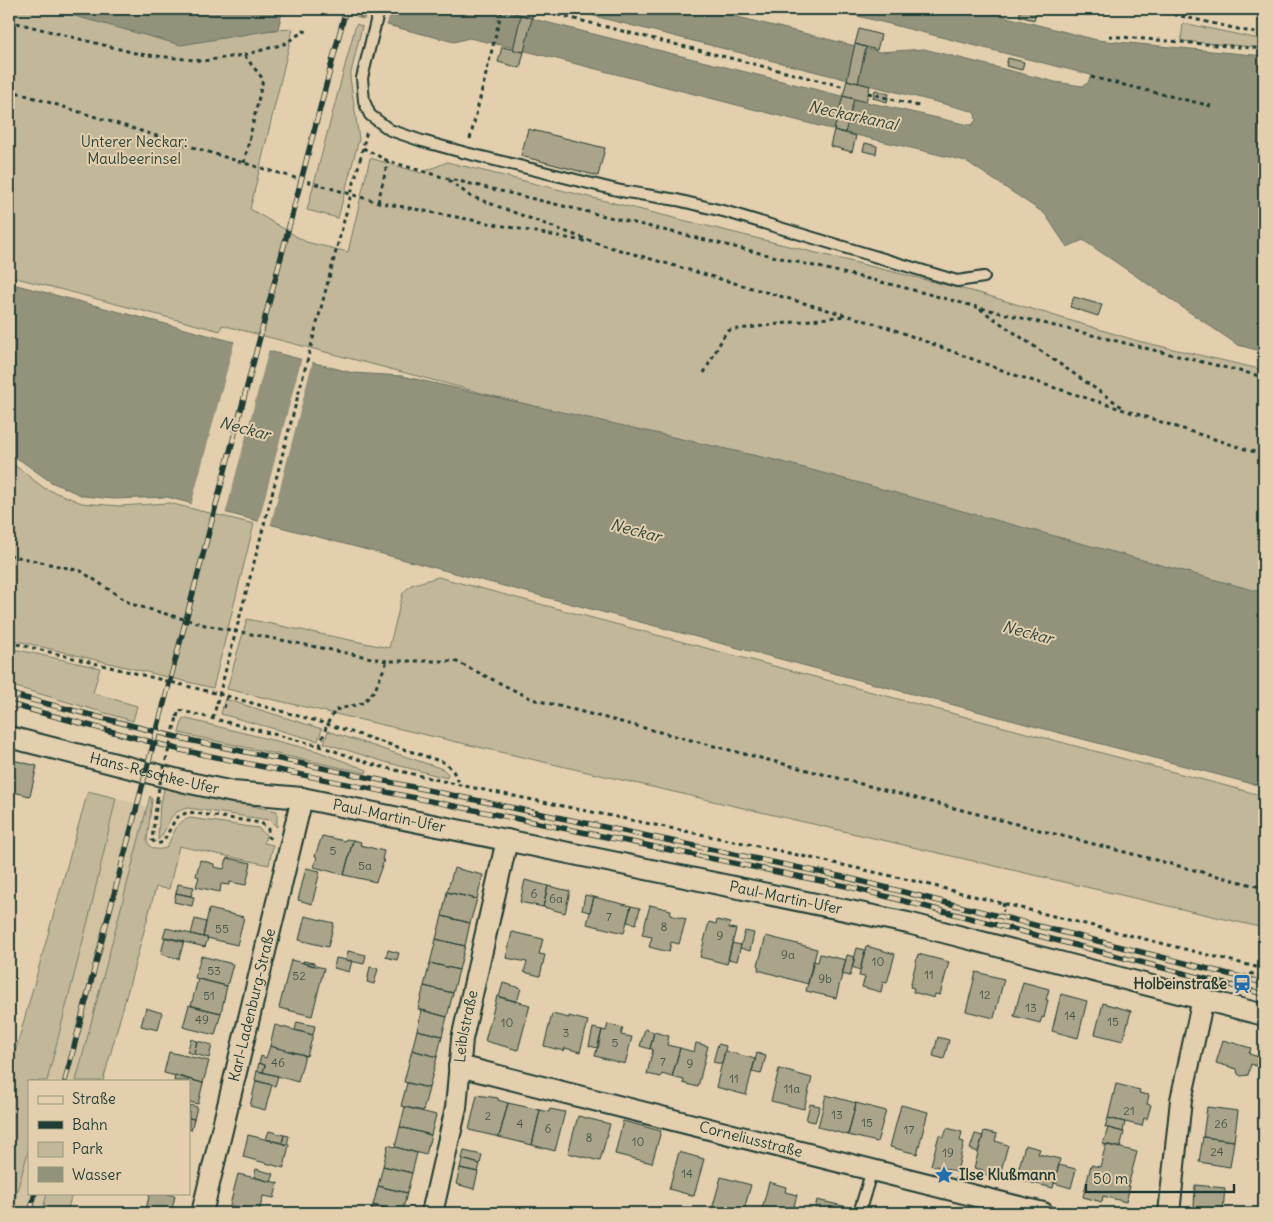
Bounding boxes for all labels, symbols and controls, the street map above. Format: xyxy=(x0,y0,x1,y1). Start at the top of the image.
water label: Neckarkanal xyxy=(807,96,902,135)
park label: Unterer Neckar: Maulbeerinsel xyxy=(81,132,187,168)
water label: Neckar xyxy=(218,412,275,445)
water label: Neckar xyxy=(609,514,666,547)
water label: Neckar xyxy=(1001,616,1058,649)
street label: Hans-Reschke-Ufer xyxy=(88,748,221,798)
street label: Paul-Martin-Ufer xyxy=(331,795,448,836)
house number: 5 xyxy=(330,843,337,858)
house number: 5a xyxy=(358,858,372,873)
street label: Paul-Martin-Ufer xyxy=(728,876,844,918)
house number: 6 xyxy=(531,886,538,901)
house number: 6a xyxy=(549,891,563,906)
house number: 7 xyxy=(606,909,612,924)
house number: 8 xyxy=(661,919,668,934)
house number: 55 xyxy=(215,921,229,936)
street label: Karl-Ladenburg-Straße xyxy=(224,926,279,1083)
house number: 9 xyxy=(717,928,724,943)
house number: 9a xyxy=(781,947,795,962)
house number: 10 xyxy=(872,954,884,969)
house number: 53 xyxy=(207,963,221,978)
house number: 11 xyxy=(924,967,934,982)
house number: 52 xyxy=(292,968,306,983)
house number: 9b xyxy=(818,971,832,986)
station icon: Holbeinstraße xyxy=(1231,973,1253,995)
place label: Holbeinstraße xyxy=(1133,974,1227,993)
house number: 12 xyxy=(979,987,991,1002)
house number: 51 xyxy=(203,988,215,1003)
street label: Leiblstraße xyxy=(450,988,482,1063)
house number: 13 xyxy=(1025,1000,1037,1015)
house number: 14 xyxy=(1064,1008,1076,1023)
house number: 49 xyxy=(195,1012,209,1027)
house number: 15 xyxy=(1107,1014,1119,1029)
house number: 10 xyxy=(501,1015,513,1030)
house number: 3 xyxy=(563,1025,570,1040)
house number: 5 xyxy=(612,1035,619,1050)
house number: 7 xyxy=(660,1054,666,1069)
house number: 46 xyxy=(271,1055,285,1070)
house number: 9 xyxy=(687,1056,694,1071)
house number: 11 xyxy=(729,1071,739,1086)
legend xyxy=(28,1080,190,1194)
house number: 11a xyxy=(784,1081,800,1096)
text: Straße xyxy=(72,1089,116,1108)
house number: 21 xyxy=(1123,1103,1135,1118)
house number: 13 xyxy=(831,1107,843,1122)
house number: 2 xyxy=(485,1108,492,1123)
text: Bahn xyxy=(72,1115,108,1134)
house number: 15 xyxy=(861,1115,873,1130)
house number: 4 xyxy=(517,1116,524,1131)
house number: 26 xyxy=(1214,1116,1228,1131)
street label: Corneliusstraße xyxy=(697,1117,805,1161)
house number: 6 xyxy=(545,1121,552,1136)
house number: 17 xyxy=(904,1122,914,1137)
house number: 8 xyxy=(586,1130,593,1145)
house number: 10 xyxy=(632,1134,644,1149)
text: Park xyxy=(72,1139,103,1158)
house number: 24 xyxy=(1210,1144,1224,1159)
house number: 19 xyxy=(942,1145,954,1160)
scale bar xyxy=(1086,1162,1233,1194)
place icon: Ilse Klußmann xyxy=(933,1164,955,1186)
text: Wasser xyxy=(72,1165,122,1184)
place label: Ilse Klußmann xyxy=(959,1165,1056,1184)
house number: 14 xyxy=(681,1166,693,1181)
text: 50 m xyxy=(1093,1169,1128,1188)

